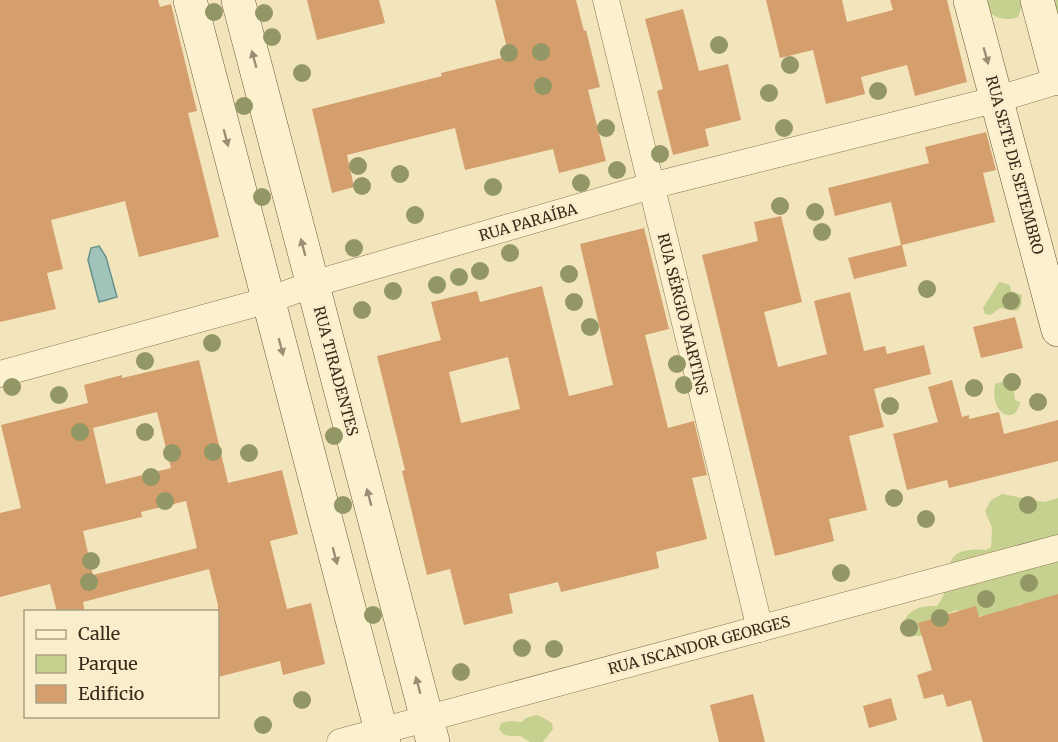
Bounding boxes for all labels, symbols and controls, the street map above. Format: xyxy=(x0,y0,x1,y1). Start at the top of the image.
one-way arrow xyxy=(982,47,991,65)
one-way arrow xyxy=(248,50,258,68)
street label: RUA SETE DE SETEMBRO xyxy=(982,73,1048,257)
one-way arrow xyxy=(222,129,232,147)
street label: RUA PARAÍBA xyxy=(476,198,580,245)
street label: RUA SÉRGIO MARTINS xyxy=(654,231,713,397)
one-way arrow xyxy=(298,238,308,256)
street label: RUA TIRADENTES xyxy=(310,304,362,438)
one-way arrow xyxy=(277,338,286,356)
one-way arrow xyxy=(364,488,373,506)
one-way arrow xyxy=(331,547,341,565)
legend xyxy=(24,610,219,718)
street label: RUA ISCANDOR GEORGES xyxy=(606,611,792,678)
text: Calle xyxy=(78,622,120,645)
text: Parque xyxy=(78,652,138,675)
one-way arrow xyxy=(413,676,423,695)
text: Edificio xyxy=(78,682,144,705)

